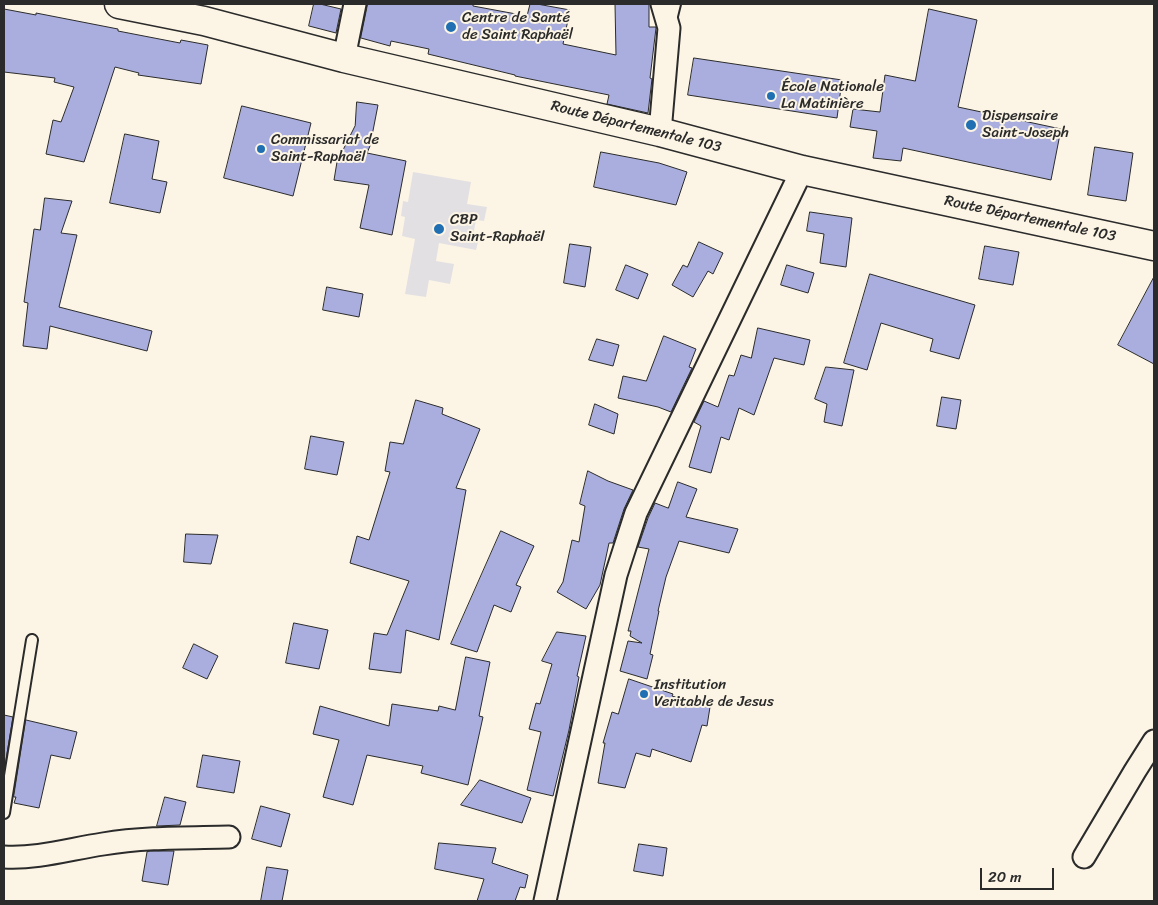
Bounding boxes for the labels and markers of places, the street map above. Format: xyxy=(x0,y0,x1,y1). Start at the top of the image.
place label: Centre de Santé de Saint Raphaël xyxy=(462,9,573,44)
marker: Centre de Santé de Saint Raphaël xyxy=(444,20,458,34)
place label: École Nationale La Matinière xyxy=(781,78,884,113)
marker: École Nationale La Matinière xyxy=(765,90,777,102)
place label: Dispensaire Saint-Joseph xyxy=(982,107,1069,142)
marker: Dispensaire Saint-Joseph xyxy=(964,118,978,132)
place label: Commissariat de Saint-Raphaël xyxy=(271,131,379,166)
marker: Commissariat de Saint-Raphaël xyxy=(255,143,267,155)
place label: CBP Saint-Raphaël xyxy=(450,211,545,246)
marker: CBP Saint-Raphaël xyxy=(432,222,446,236)
place label: Institution Veritable de Jesus xyxy=(654,676,774,711)
marker: Institution Veritable de Jesus xyxy=(638,688,650,700)

